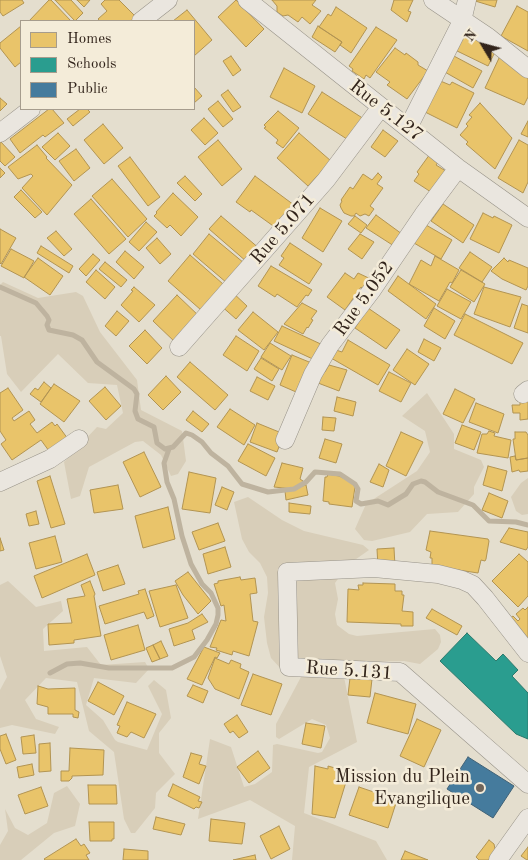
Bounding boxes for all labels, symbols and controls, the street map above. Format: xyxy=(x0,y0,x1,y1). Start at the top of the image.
legend xyxy=(20,20,195,110)
north arrow xyxy=(458,20,508,70)
text: N xyxy=(462,27,480,44)
text: Homes xyxy=(67,32,112,47)
text: Schools xyxy=(67,57,116,72)
street label: Rue 5.127 xyxy=(345,75,427,147)
text: Public xyxy=(67,82,108,97)
street label: Rue 5.071 xyxy=(246,189,320,269)
street label: Rue 5.052 xyxy=(329,257,399,341)
street label: Rue 5.131 xyxy=(305,657,393,685)
place label: Mission du Plein Evangilique xyxy=(335,766,470,810)
marker: Mission du Plein Evangilique xyxy=(474,782,486,794)

